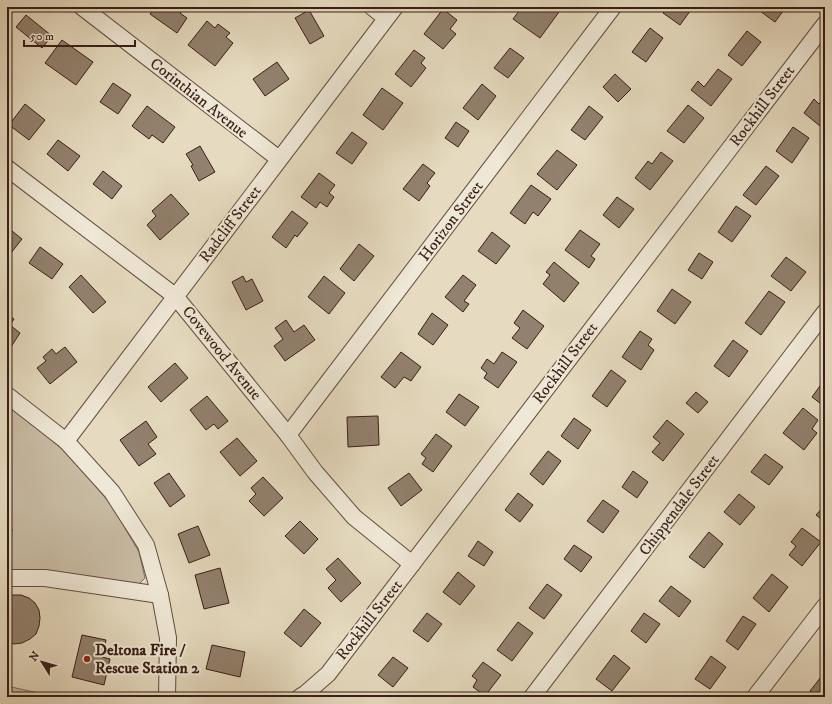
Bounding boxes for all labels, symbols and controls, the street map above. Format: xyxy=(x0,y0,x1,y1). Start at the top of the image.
scale bar xyxy=(24,22,135,48)
text: 50 m xyxy=(30,29,54,44)
street label: Corinthian Avenue xyxy=(146,53,252,143)
street label: Rockhill Street xyxy=(725,61,799,151)
street label: Horizon Street xyxy=(414,177,488,265)
street label: Radcliff Street xyxy=(194,181,266,267)
street label: Covewood Avenue xyxy=(178,302,266,404)
street label: Rockhill Street xyxy=(528,318,602,408)
street label: Chippendale Street xyxy=(634,450,724,560)
street label: Rockhill Street xyxy=(331,576,407,664)
place label: Deltona Fire / Rescue Station 2 xyxy=(95,640,200,678)
north arrow xyxy=(22,642,62,682)
text: N xyxy=(27,649,43,664)
marker: Deltona Fire / Rescue Station 2 xyxy=(82,654,92,664)

